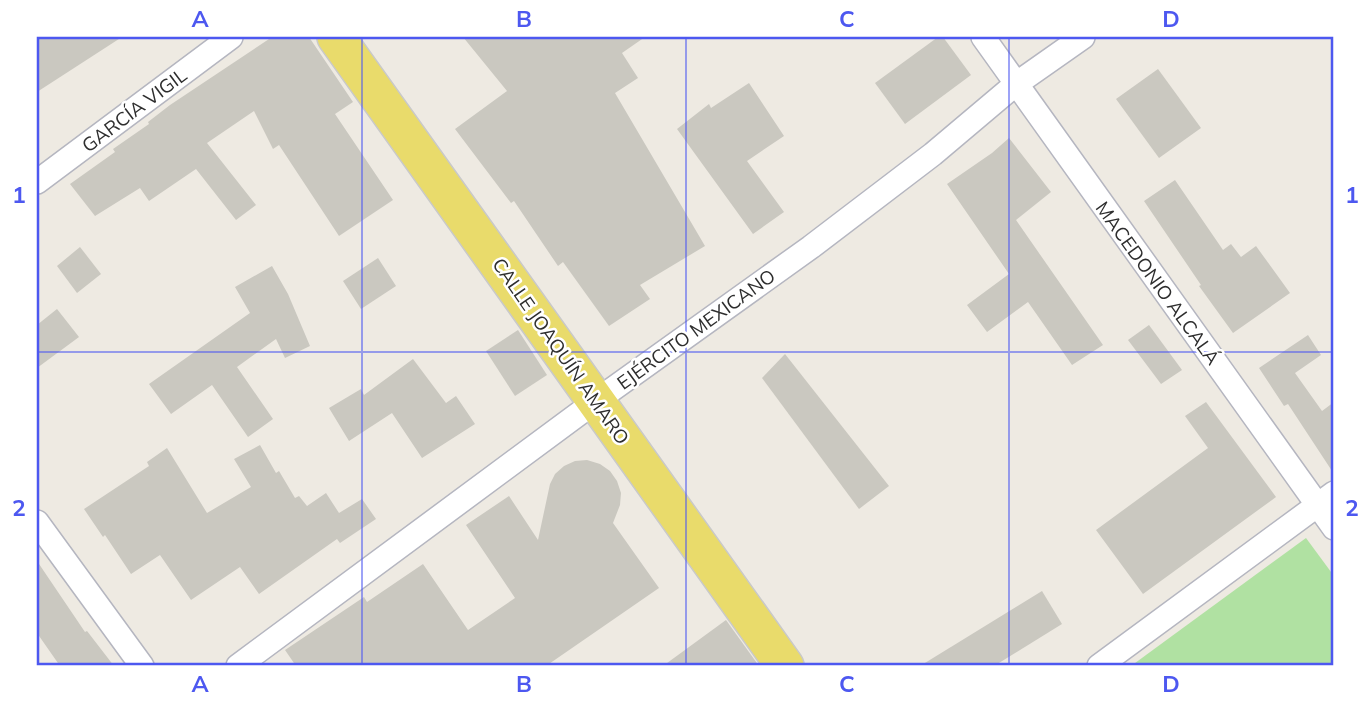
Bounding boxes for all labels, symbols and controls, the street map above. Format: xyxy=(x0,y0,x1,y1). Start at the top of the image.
text: A xyxy=(191,4,209,33)
text: B xyxy=(516,4,532,33)
text: C xyxy=(839,4,855,33)
text: D xyxy=(1162,4,1180,33)
street label: GARCÍA VIGIL xyxy=(77,62,192,157)
text: 1 xyxy=(12,180,26,209)
text: 1 xyxy=(1345,180,1359,209)
street label: MACEDONIO ALCALÁ xyxy=(1091,197,1225,369)
street label: CALLE JOAQUÍN AMARO xyxy=(487,253,635,449)
street label: EJÉRCITO MEXICANO xyxy=(612,263,780,395)
text: 2 xyxy=(12,493,26,522)
text: 2 xyxy=(1345,493,1359,522)
text: A xyxy=(191,669,209,698)
text: B xyxy=(516,669,532,698)
text: C xyxy=(839,669,855,698)
text: D xyxy=(1162,669,1180,698)

